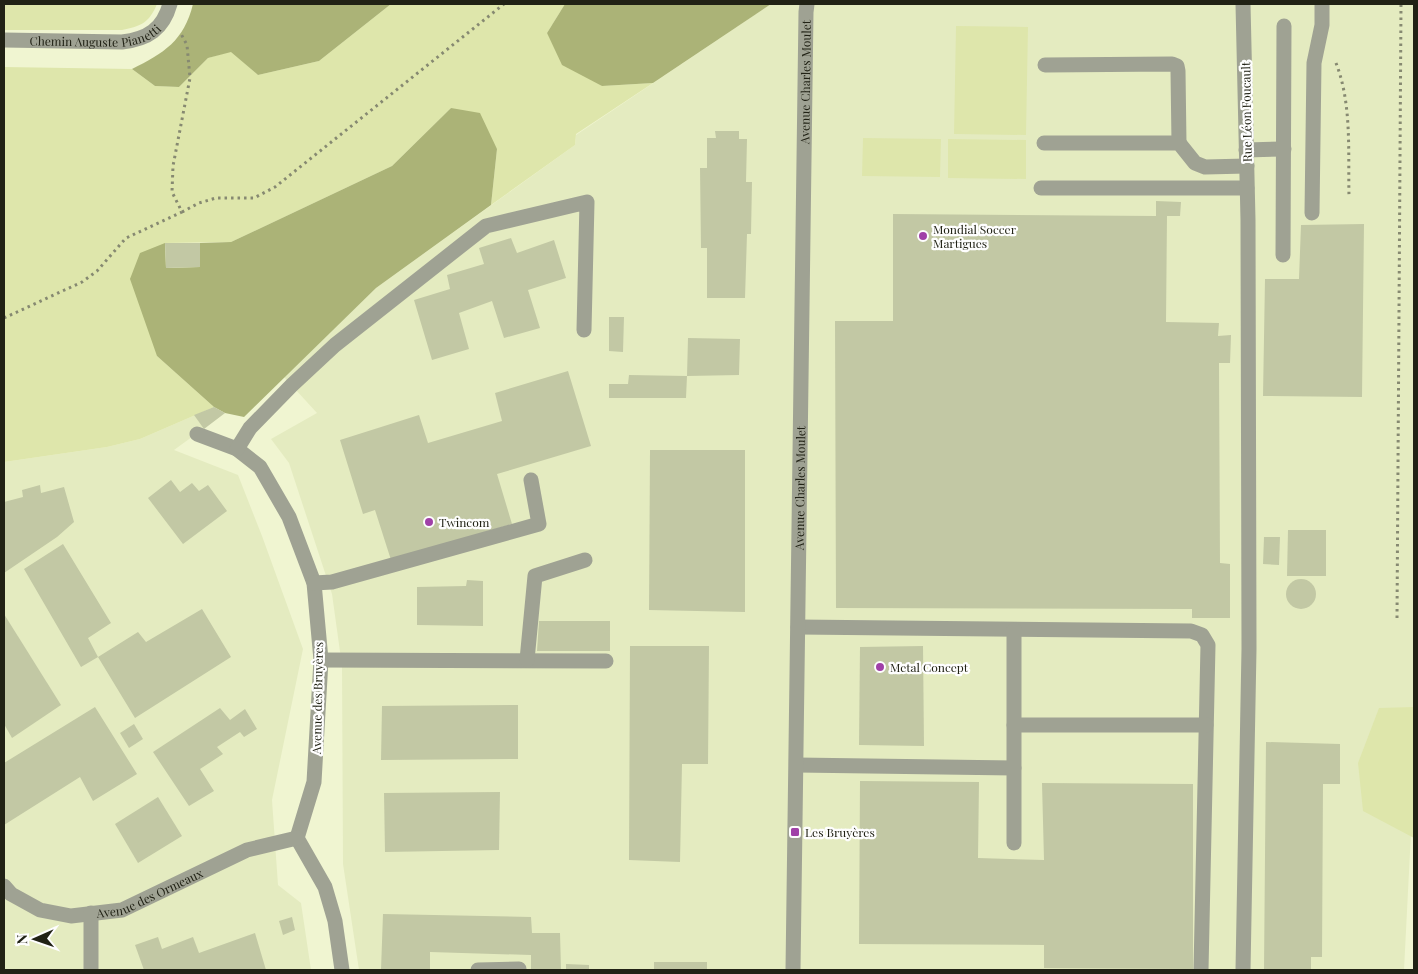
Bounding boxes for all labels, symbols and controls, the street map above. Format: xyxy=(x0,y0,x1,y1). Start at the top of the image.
street label: Avenue Charles Moulet xyxy=(796,19,814,145)
street label: Chemin Auguste Pianetti xyxy=(29,20,164,50)
street label: Rue Léon Foucault xyxy=(1237,61,1255,162)
place label: Mondial Soccer Martigues xyxy=(933,221,1017,251)
marker: Mondial Soccer Martigues xyxy=(917,230,929,242)
street label: Avenue Charles Moulet xyxy=(791,425,808,551)
place label: Twincom xyxy=(439,514,490,530)
marker: Twincom xyxy=(423,516,435,528)
street label: Avenue des Bruyères xyxy=(308,642,326,755)
place label: Metal Concept xyxy=(890,659,969,675)
marker: Metal Concept xyxy=(874,661,886,673)
place label: Les Bruyères xyxy=(805,824,875,840)
marker: Les Bruyères xyxy=(789,826,801,838)
street label: Avenue des Ormeaux xyxy=(94,864,206,921)
north arrow xyxy=(10,914,60,964)
text: N xyxy=(12,934,31,945)

